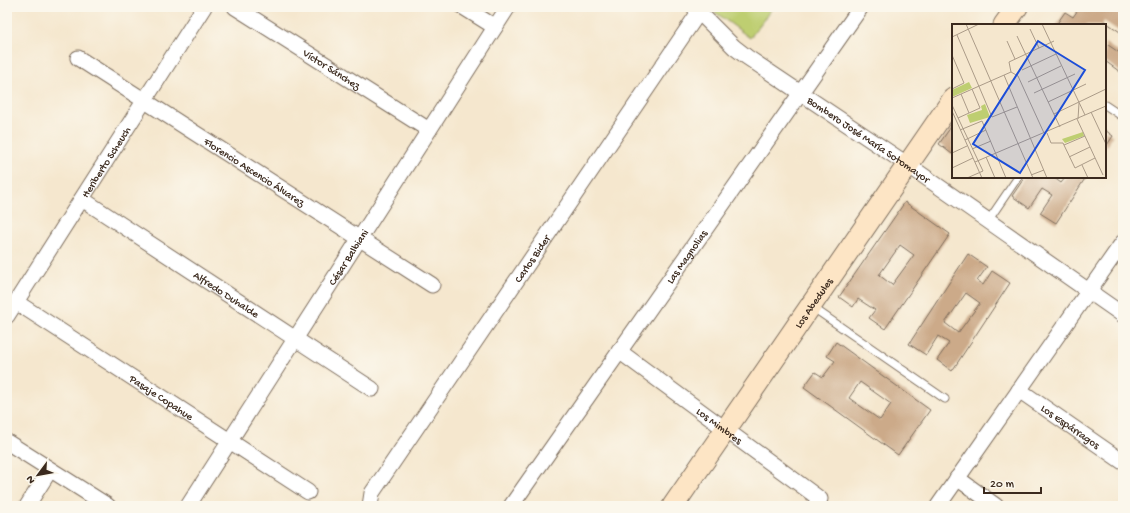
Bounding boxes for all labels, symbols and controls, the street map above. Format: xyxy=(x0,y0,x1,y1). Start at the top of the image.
inset map xyxy=(952,24,1106,178)
street label: Víctor Sánchez xyxy=(299,47,363,94)
street label: Bombero José María Sotomayor xyxy=(803,94,932,187)
street label: Heriberto Scheuch xyxy=(80,125,134,200)
street label: Florencio Ascencio Álvarez xyxy=(200,136,307,210)
street label: César Balbiani xyxy=(327,228,372,288)
street label: Las Magnolias xyxy=(665,228,711,287)
street label: Carlos Bider xyxy=(513,232,554,285)
street label: Alfredo Duhalde xyxy=(191,270,261,321)
street label: Los Abedules xyxy=(793,275,837,331)
street label: Pasaje Copahue xyxy=(126,373,195,424)
street label: Los Espárragos xyxy=(1038,403,1102,453)
street label: Los Mimbres xyxy=(693,406,744,448)
north arrow xyxy=(18,455,58,495)
scale bar xyxy=(984,469,1041,495)
text: N xyxy=(24,473,38,485)
text: 20 m xyxy=(990,478,1015,492)

